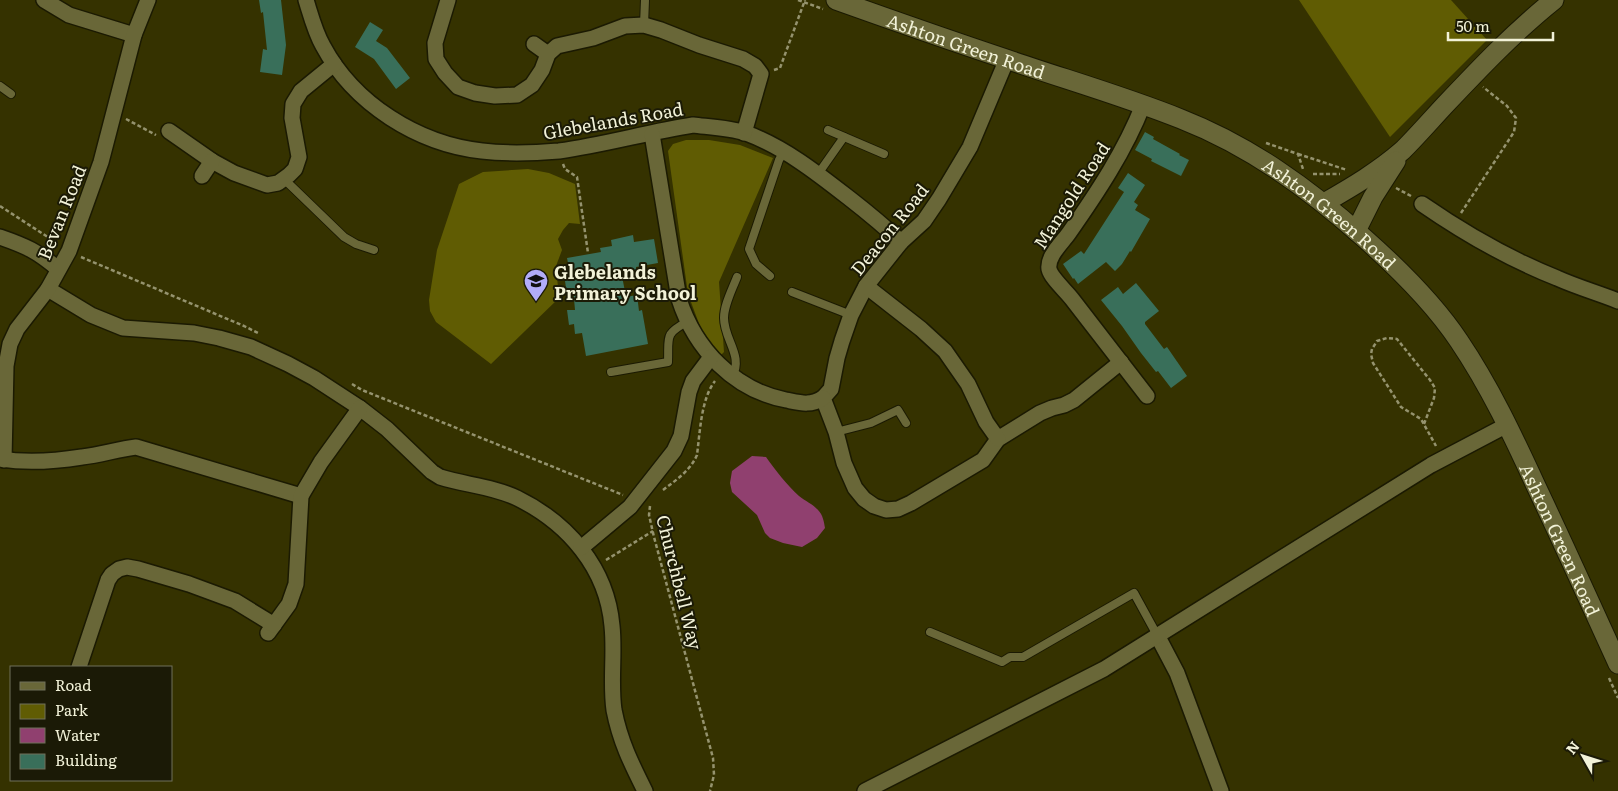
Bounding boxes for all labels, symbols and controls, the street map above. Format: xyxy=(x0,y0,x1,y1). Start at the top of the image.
street label: Ashton Green Road xyxy=(884,6,1049,85)
scale bar xyxy=(1448,10,1553,42)
text: 50 m xyxy=(1456,14,1490,37)
street label: Glebelands Road xyxy=(541,94,685,146)
street label: Mangold Road xyxy=(1026,136,1116,254)
street label: Ashton Green Road xyxy=(1258,150,1403,275)
street label: Bevan Road xyxy=(30,161,92,263)
street label: Deacon Road xyxy=(844,177,934,281)
place label: Glebelands Primary School xyxy=(554,258,697,306)
school or university icon: Glebelands Primary School xyxy=(523,268,549,302)
street label: Ashton Green Road xyxy=(1514,458,1608,620)
street label: Churchbell Way xyxy=(650,512,710,653)
legend xyxy=(10,666,172,781)
text: Road xyxy=(55,673,91,696)
text: Park xyxy=(55,698,89,721)
text: Water xyxy=(55,723,100,746)
north arrow xyxy=(1558,731,1608,781)
text: N xyxy=(1561,736,1584,758)
text: Building xyxy=(55,748,117,771)

